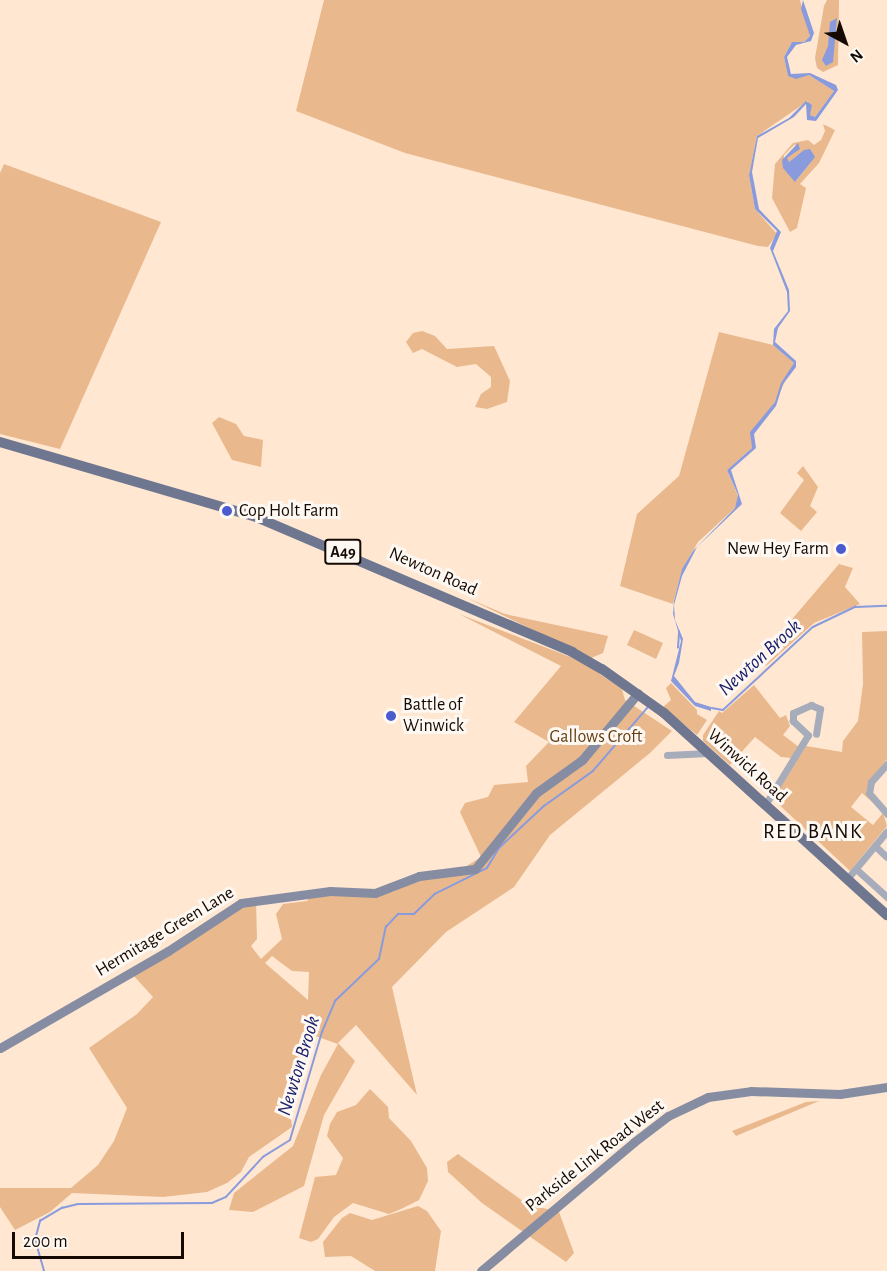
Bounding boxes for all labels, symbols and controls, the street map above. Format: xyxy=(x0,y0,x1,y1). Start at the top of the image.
north arrow xyxy=(815,12,875,72)
text: N xyxy=(847,46,866,65)
place label: Cop Holt Farm xyxy=(239,500,339,522)
marker: Cop Holt Farm xyxy=(220,504,234,518)
place label: New Hey Farm xyxy=(727,538,829,560)
road number: A49 xyxy=(324,539,362,565)
marker: New Hey Farm xyxy=(834,542,848,556)
street label: Newton Road xyxy=(385,543,481,601)
water label: Newton Brook xyxy=(714,615,806,701)
place label: Battle of Winwick xyxy=(403,695,464,738)
marker: Battle of Winwick xyxy=(384,709,398,723)
street label: Winwick Road xyxy=(703,725,791,807)
park label: Gallows Croft xyxy=(550,726,642,748)
district label: RED BANK xyxy=(763,819,863,845)
street label: Hermitage Green Lane xyxy=(92,882,238,982)
water label: Newton Brook xyxy=(272,1013,326,1119)
street label: Parkside Link Road West xyxy=(521,1095,669,1217)
scale bar xyxy=(15,1220,188,1258)
text: 200 m xyxy=(23,1233,68,1251)

